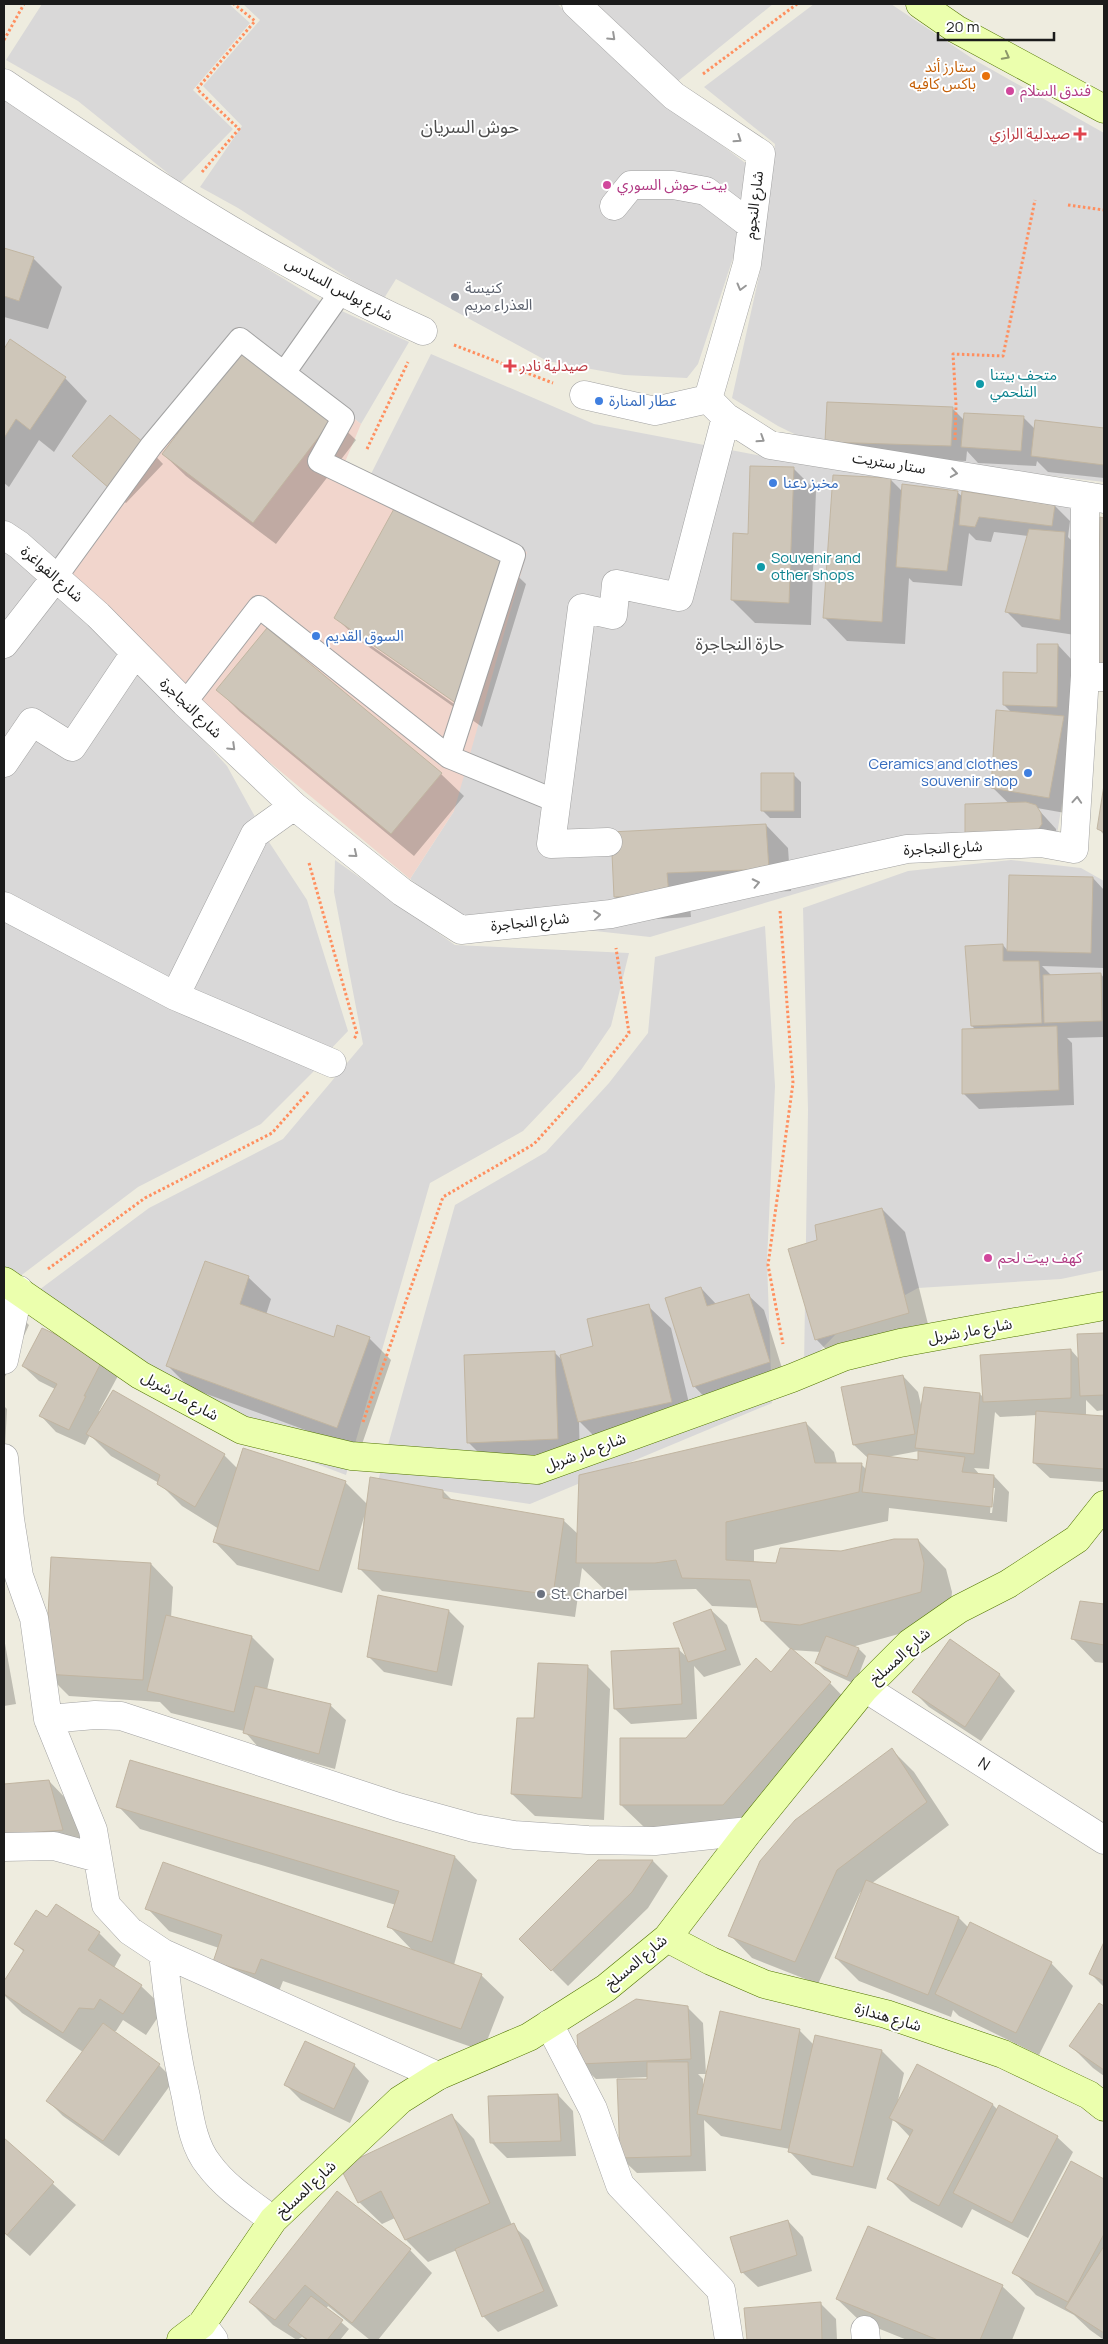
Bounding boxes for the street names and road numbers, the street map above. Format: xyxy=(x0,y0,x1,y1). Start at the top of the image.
street label: شارع النجوم xyxy=(739,169,770,241)
street label: شارع بولس السادس xyxy=(281,251,397,328)
street label: ستار ستريت xyxy=(851,446,927,479)
street label: شارع الفواغرة xyxy=(15,541,88,608)
street label: شارع النجاجرة xyxy=(154,673,227,744)
street label: شارع النجاجرة xyxy=(903,835,983,862)
street label: شارع النجاجرة xyxy=(490,907,571,938)
street label: شارع مار شربل xyxy=(926,1313,1014,1350)
street label: شارع مار شربل xyxy=(137,1366,223,1427)
street label: شارع مار شربل xyxy=(541,1427,629,1478)
street label: شارع المسلخ xyxy=(865,1622,936,1690)
street label: N xyxy=(974,1752,994,1775)
street label: شارع المسلخ xyxy=(600,1929,673,1995)
street label: شارع هندازة xyxy=(852,1997,924,2038)
street label: شارع المسلخ xyxy=(271,2155,342,2223)

